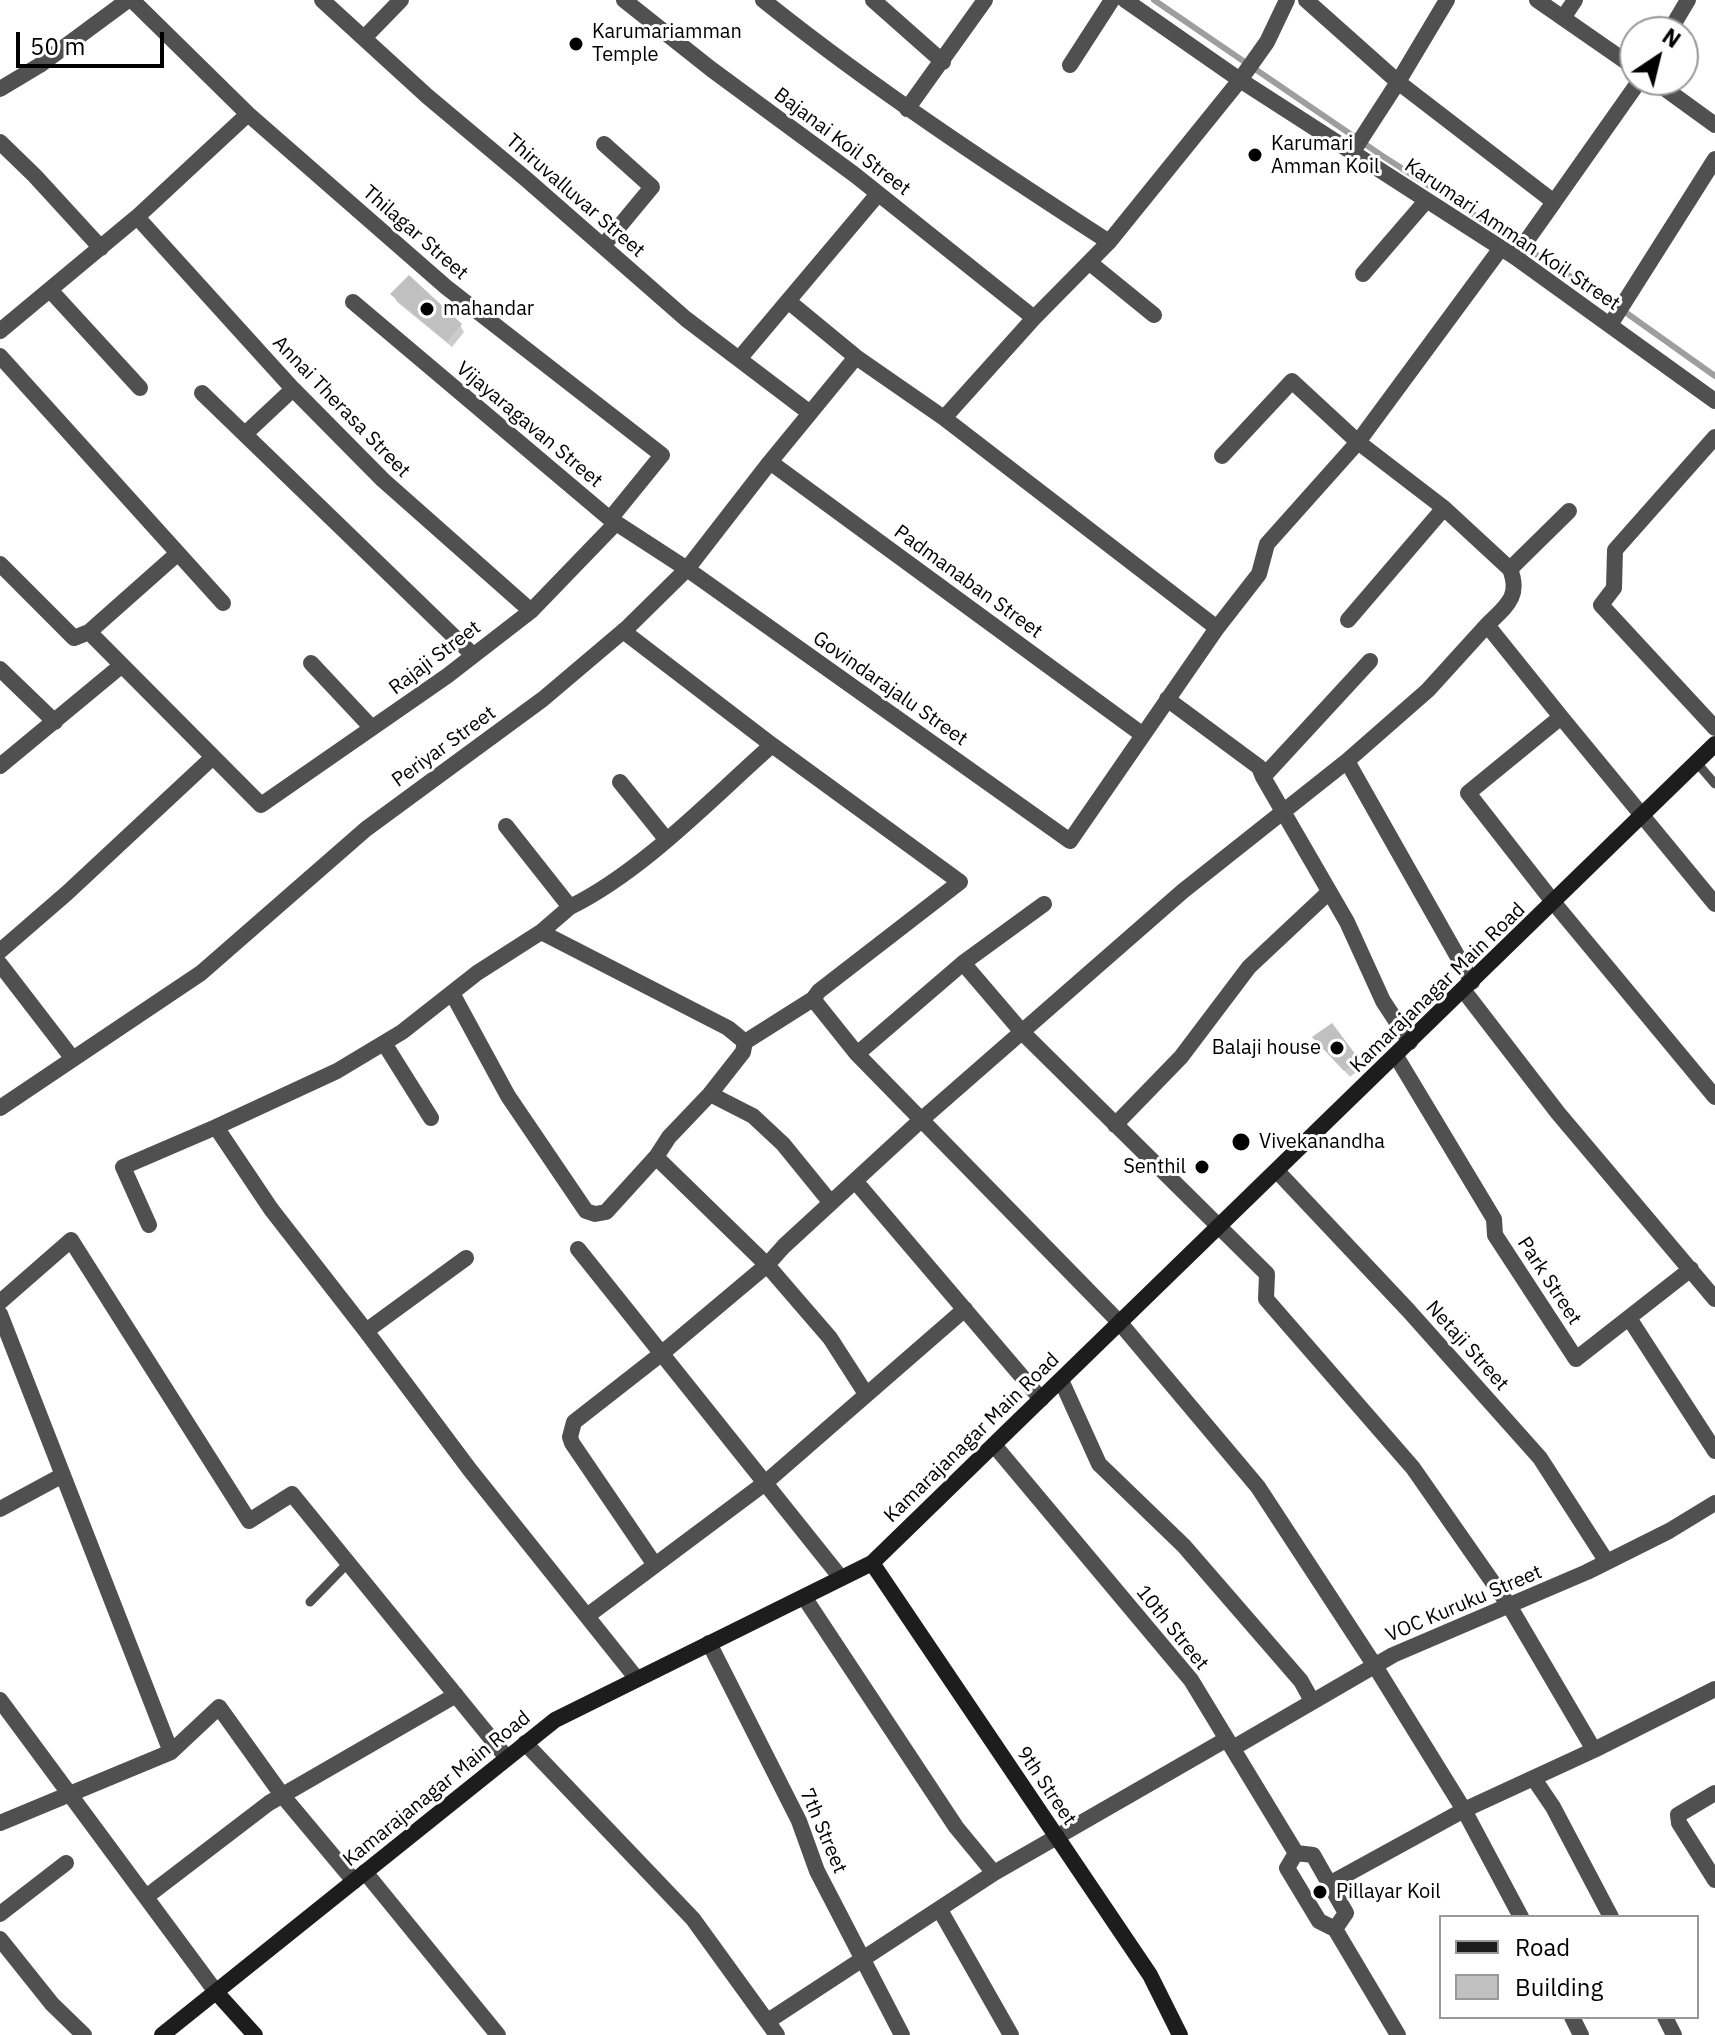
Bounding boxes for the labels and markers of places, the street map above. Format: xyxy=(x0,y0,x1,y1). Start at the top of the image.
place label: Karumariamman Temple xyxy=(592,20,742,67)
marker: Karumariamman Temple xyxy=(567,35,585,53)
place label: Karumari Amman Koil xyxy=(1271,132,1379,179)
marker: Karumari Amman Koil xyxy=(1246,146,1264,164)
place label: mahandar xyxy=(443,297,534,321)
marker: mahandar xyxy=(418,300,436,318)
place label: Balaji house xyxy=(1212,1036,1321,1060)
marker: Balaji house xyxy=(1328,1039,1346,1057)
place label: Vivekanandha xyxy=(1259,1130,1385,1154)
marker: Vivekanandha xyxy=(1230,1131,1252,1153)
place label: Senthil xyxy=(1123,1155,1186,1179)
marker: Senthil xyxy=(1193,1158,1211,1176)
place label: Pillayar Koil xyxy=(1336,1880,1441,1904)
marker: Pillayar Koil xyxy=(1311,1883,1329,1901)

